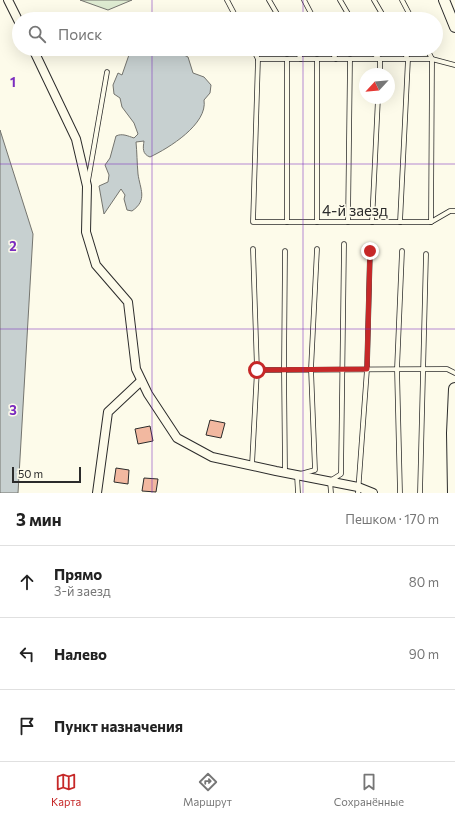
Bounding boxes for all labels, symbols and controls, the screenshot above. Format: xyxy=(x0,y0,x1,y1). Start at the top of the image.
search box xyxy=(12,12,443,56)
icon: search xyxy=(26,23,48,45)
text: Поиск xyxy=(58,25,102,43)
north arrow xyxy=(359,68,395,104)
text: 1 xyxy=(10,74,16,90)
street label: 4-й заезд xyxy=(322,201,388,219)
text: 2 xyxy=(9,238,17,254)
route end xyxy=(361,242,379,260)
route start xyxy=(248,361,266,379)
text: 3 xyxy=(9,402,17,418)
scale bar xyxy=(12,465,81,484)
text: 50 m xyxy=(18,467,43,480)
text: 3 мин xyxy=(16,509,62,530)
text: Пешком · 170 m xyxy=(345,511,439,527)
text: Прямо xyxy=(54,565,102,583)
icon: ahead xyxy=(16,571,38,593)
text: 80 m xyxy=(409,574,439,590)
text: 3-й заезд xyxy=(54,583,111,599)
icon: left xyxy=(16,643,38,665)
text: Налево xyxy=(54,645,107,663)
text: 90 m xyxy=(409,646,439,662)
icon: arrive xyxy=(16,715,38,737)
text: Пункт назначения xyxy=(54,717,183,735)
tab: Карта xyxy=(51,771,81,808)
tab: Маршрут xyxy=(183,771,232,808)
tab: Сохранённые xyxy=(334,771,404,808)

